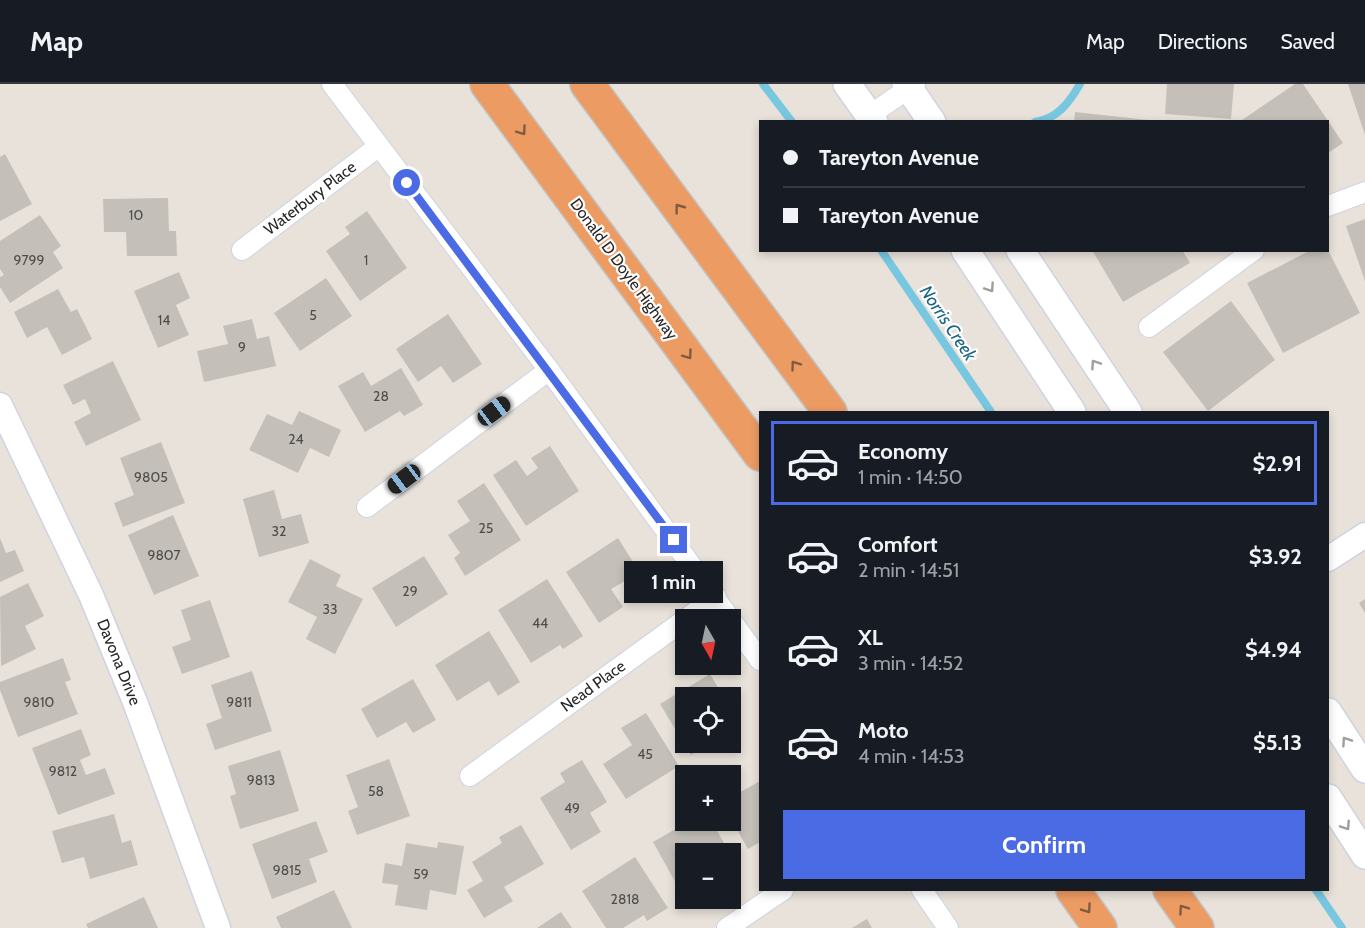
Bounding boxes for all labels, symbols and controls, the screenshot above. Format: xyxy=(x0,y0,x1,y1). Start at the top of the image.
text: Map xyxy=(30,24,83,58)
text: Map xyxy=(1086,29,1125,54)
text: Directions xyxy=(1158,29,1247,54)
text: Saved xyxy=(1280,29,1335,54)
one-way arrow xyxy=(515,124,526,135)
text: Tareyton Avenue xyxy=(819,144,979,171)
street label: Waterbury Place xyxy=(260,157,360,239)
route start xyxy=(393,169,420,196)
street label: Donald D Doyle Highway xyxy=(566,195,682,343)
text: Tareyton Avenue xyxy=(819,202,979,229)
one-way arrow xyxy=(676,204,687,215)
house number: 10 xyxy=(129,206,143,224)
house number: 9799 xyxy=(14,251,44,269)
house number: 1 xyxy=(364,251,368,269)
water label: Norris Creek xyxy=(915,281,982,366)
one-way arrow xyxy=(983,281,994,292)
house number: 5 xyxy=(309,306,317,324)
house number: 14 xyxy=(158,311,170,329)
house number: 9 xyxy=(238,338,246,356)
one-way arrow xyxy=(681,349,692,360)
one-way arrow xyxy=(1091,360,1102,371)
one-way arrow xyxy=(791,361,802,372)
house number: 28 xyxy=(373,387,389,405)
car xyxy=(474,393,514,429)
house number: 24 xyxy=(288,430,304,448)
icon: car xyxy=(786,436,840,490)
text: Economy xyxy=(858,438,948,465)
text: $2.91 xyxy=(1253,450,1302,477)
car xyxy=(384,461,424,497)
text: 1 min · 14:50 xyxy=(858,465,963,489)
house number: 9805 xyxy=(134,468,168,486)
house number: 25 xyxy=(479,519,493,537)
house number: 32 xyxy=(272,522,286,540)
route end xyxy=(660,526,687,553)
icon: car xyxy=(786,529,840,583)
text: Comfort xyxy=(858,531,937,558)
text: $3.92 xyxy=(1249,543,1302,570)
house number: 9807 xyxy=(147,546,181,564)
text: 2 min · 14:51 xyxy=(858,558,959,582)
callout: 1 min xyxy=(624,561,724,603)
text: 1 min xyxy=(651,570,696,594)
house number: 29 xyxy=(402,582,418,600)
house number: 33 xyxy=(322,600,338,618)
north arrow xyxy=(675,609,741,675)
map controls xyxy=(675,609,741,909)
house number: 44 xyxy=(532,614,548,632)
street label: Davona Drive xyxy=(93,616,145,708)
icon: car xyxy=(786,622,840,676)
text: XL xyxy=(858,624,883,651)
text: $4.94 xyxy=(1245,636,1302,663)
text: 3 min · 14:52 xyxy=(858,651,964,675)
street label: Nead Place xyxy=(557,656,629,716)
button: locate xyxy=(675,687,741,753)
house number: 9810 xyxy=(24,693,55,711)
house number: 9811 xyxy=(226,693,252,711)
icon: car xyxy=(786,715,840,769)
text: Moto xyxy=(858,717,909,744)
text: $5.13 xyxy=(1253,729,1302,756)
one-way arrow xyxy=(1342,736,1353,747)
text: 4 min · 14:53 xyxy=(858,744,965,768)
house number: 45 xyxy=(637,745,653,763)
house number: 9812 xyxy=(49,762,77,780)
button: + xyxy=(675,765,741,831)
house number: 9813 xyxy=(247,771,275,789)
house number: 58 xyxy=(368,782,384,800)
house number: 49 xyxy=(564,799,580,817)
button: Confirm xyxy=(783,810,1305,879)
one-way arrow xyxy=(1339,820,1350,831)
button: − xyxy=(675,843,741,909)
house number: 9815 xyxy=(273,861,301,879)
house number: 59 xyxy=(413,865,429,883)
house number: 2818 xyxy=(611,890,639,908)
one-way arrow xyxy=(1080,902,1091,913)
one-way arrow xyxy=(1179,904,1190,915)

